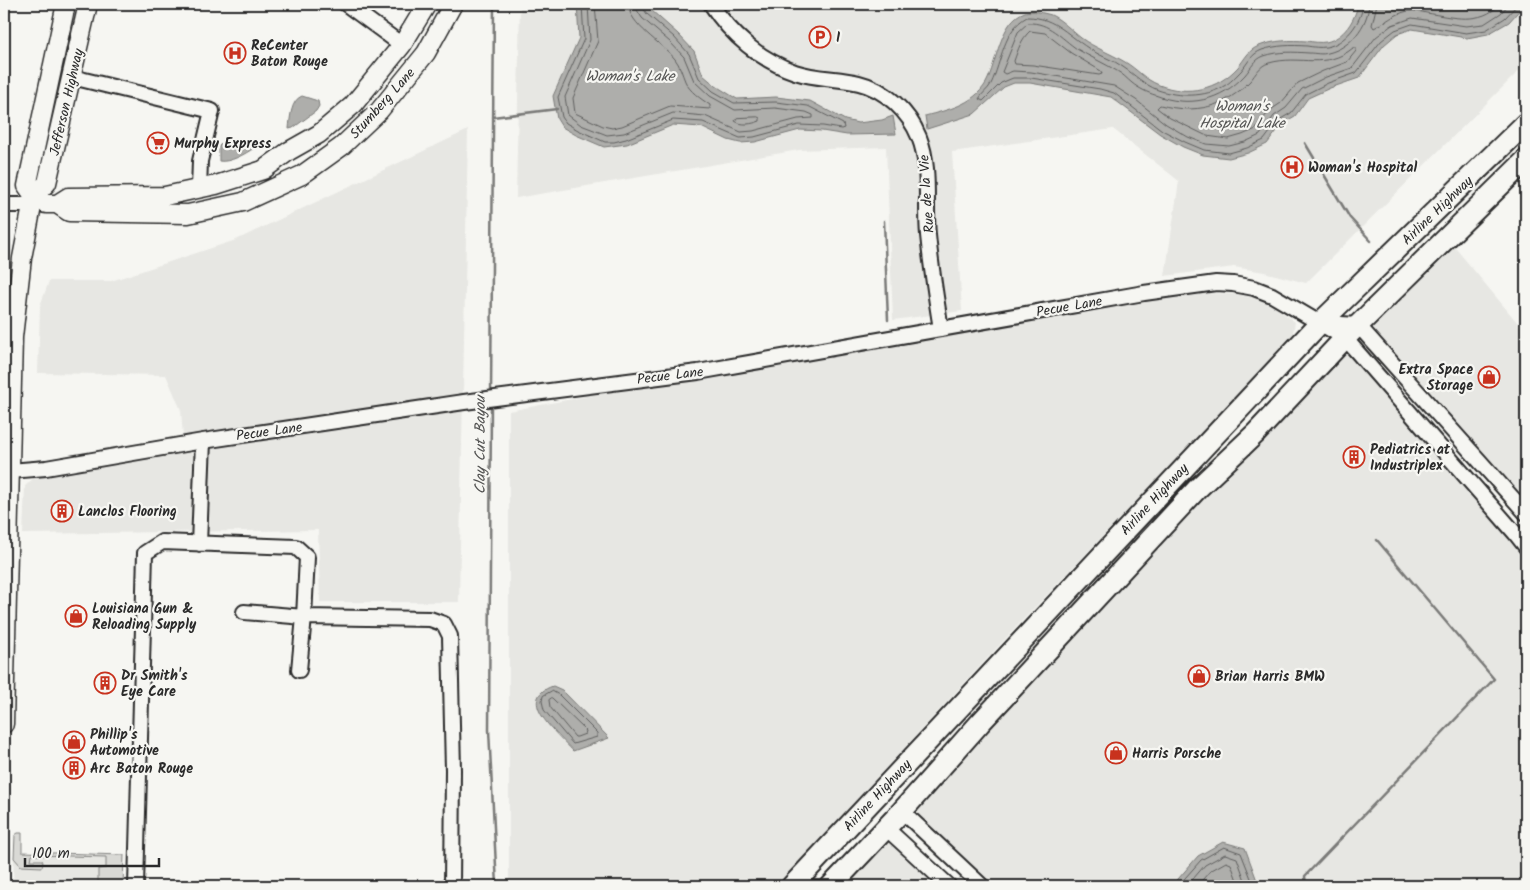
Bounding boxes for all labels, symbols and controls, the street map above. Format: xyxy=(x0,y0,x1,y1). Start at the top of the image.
parking icon: I xyxy=(808,25,832,49)
place label: I xyxy=(836,27,840,49)
place label: ReCenter Baton Rouge xyxy=(251,35,328,73)
hospital icon: ReCenter Baton Rouge xyxy=(223,41,247,65)
street label: Jefferson Highway xyxy=(44,46,90,158)
street label: Stumberg Lane xyxy=(345,63,421,144)
water label: Woman's Lake xyxy=(585,65,676,89)
water label: Woman's Hospital Lake xyxy=(1199,95,1286,136)
supermarket icon: Murphy Express xyxy=(146,131,170,155)
place label: Murphy Express xyxy=(174,133,272,155)
street label: Rue de la Vie xyxy=(913,153,941,234)
hospital icon: Woman's Hospital xyxy=(1280,155,1304,179)
place label: Woman's Hospital xyxy=(1308,157,1417,179)
street label: Airline Highway xyxy=(1397,171,1479,251)
street label: Pecue Lane xyxy=(1034,290,1105,324)
place label: Extra Space Storage xyxy=(1399,359,1473,397)
street label: Pecue Lane xyxy=(636,361,705,391)
shop icon: Extra Space Storage xyxy=(1477,365,1501,389)
water label: Clay Cut Bayou xyxy=(469,394,493,494)
street label: Pecue Lane xyxy=(235,416,304,448)
place label: Pediatrics at Industriplex xyxy=(1370,439,1451,477)
building icon: Pediatrics at Industriplex xyxy=(1342,445,1366,469)
street label: Airline Highway xyxy=(1115,458,1194,541)
building icon: Lanclos Flooring xyxy=(50,499,74,523)
place label: Lanclos Flooring xyxy=(78,501,177,523)
place label: Louisiana Gun & Reloading Supply xyxy=(92,598,197,636)
shop icon: Louisiana Gun & Reloading Supply xyxy=(64,604,88,628)
shop icon: Brian Harris BMW xyxy=(1187,664,1211,688)
place label: Dr Smith's Eye Care xyxy=(121,665,188,703)
place label: Brian Harris BMW xyxy=(1215,666,1325,688)
building icon: Dr Smith's Eye Care xyxy=(93,671,117,695)
place label: Phillip's Automotive xyxy=(90,724,159,762)
shop icon: Phillip's Automotive xyxy=(62,730,86,754)
shop icon: Harris Porsche xyxy=(1104,741,1128,765)
place label: Harris Porsche xyxy=(1132,743,1221,765)
street label: Airline Highway xyxy=(838,754,917,837)
building icon: Arc Baton Rouge xyxy=(62,756,86,780)
place label: Arc Baton Rouge xyxy=(90,758,193,780)
scale bar xyxy=(25,835,159,867)
text: 100 m xyxy=(32,842,70,866)

